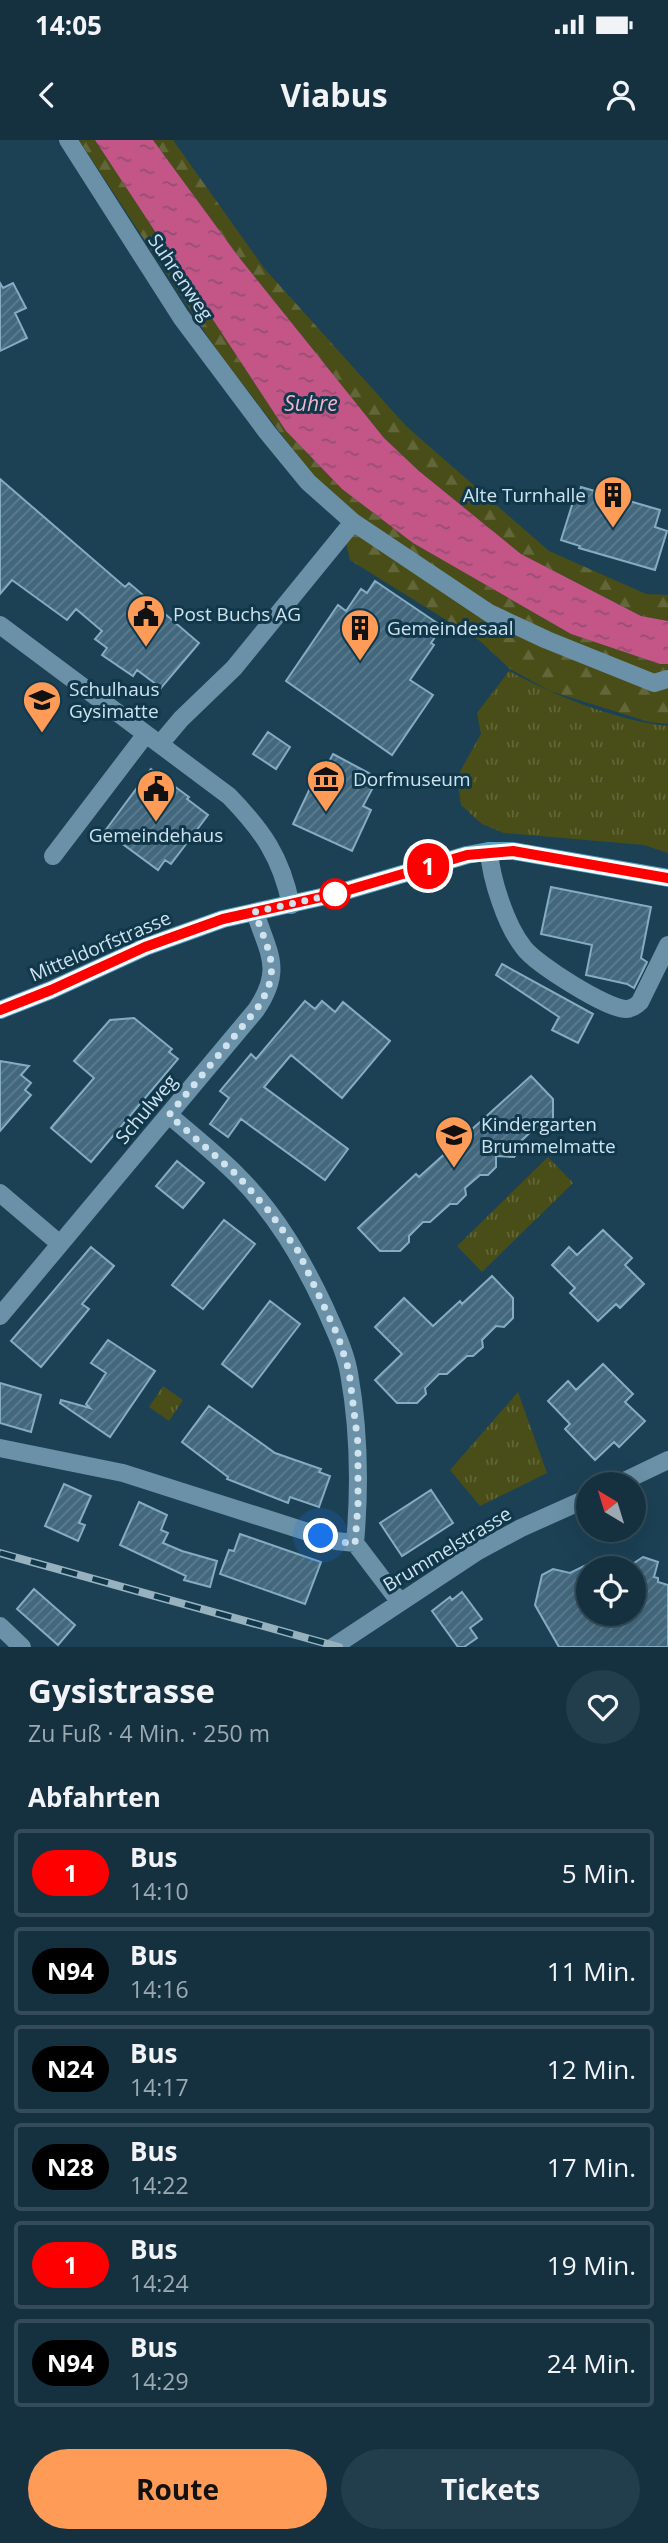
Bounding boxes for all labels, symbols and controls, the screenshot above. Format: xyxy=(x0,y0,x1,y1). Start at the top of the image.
text: 14:05 xyxy=(35,7,102,43)
text: Viabus xyxy=(280,73,388,116)
icon: back xyxy=(28,76,66,114)
icon: person xyxy=(602,76,640,114)
street label: Suhrenweg xyxy=(142,228,220,326)
water label: Suhre xyxy=(284,389,338,417)
building icon: Alte Turnhalle xyxy=(592,474,634,529)
place label: Alte Turnhalle xyxy=(463,482,586,508)
public building icon: Post Buchs AG xyxy=(125,593,167,648)
place label: Post Buchs AG xyxy=(173,601,301,627)
building icon: Gemeindesaal xyxy=(339,607,381,662)
place label: Gemeindesaal xyxy=(387,615,513,641)
place label: Schulhaus Gysimatte xyxy=(69,676,160,724)
school or university icon: Schulhaus Gysimatte xyxy=(21,679,63,734)
museum icon: Dorfmuseum xyxy=(305,758,347,813)
place label: Dorfmuseum xyxy=(353,766,471,792)
public building icon: Gemeindehaus xyxy=(135,768,177,823)
place label: Gemeindehaus xyxy=(89,822,223,848)
line badge: 1 xyxy=(405,843,451,889)
text: 1 xyxy=(421,849,435,882)
unlabelled marker xyxy=(320,879,350,909)
street label: Mitteldorfstrasse xyxy=(25,905,175,987)
street label: Schulweg xyxy=(109,1069,183,1149)
place label: Kindergarten Brummelmatte xyxy=(481,1111,616,1159)
school or university icon: Kindergarten Brummelmatte xyxy=(433,1114,475,1169)
north arrow xyxy=(576,1472,646,1542)
map controls xyxy=(576,1472,646,1626)
street label: Brummelstrasse xyxy=(378,1500,516,1598)
your location xyxy=(303,1518,338,1553)
button: locate xyxy=(576,1556,646,1626)
text: Gysistrasse xyxy=(28,1668,215,1713)
button: heart xyxy=(566,1670,640,1744)
text: Zu Fuß · 4 Min. · 250 m xyxy=(28,1717,270,1749)
text: Abfahrten xyxy=(28,1779,161,1815)
text: Bus xyxy=(130,1839,177,1875)
text: 5 Min. xyxy=(562,1855,636,1891)
text: 1 xyxy=(64,1856,77,1889)
text: 14:10 xyxy=(130,1875,189,1907)
text: Bus xyxy=(130,1937,177,1973)
text: 11 Min. xyxy=(547,1953,636,1989)
text: N94 xyxy=(47,1954,94,1987)
text: 14:16 xyxy=(130,1973,189,2005)
text: Bus xyxy=(130,2035,177,2071)
text: 12 Min. xyxy=(547,2051,636,2087)
text: N24 xyxy=(47,2052,94,2085)
text: 14:17 xyxy=(130,2071,189,2103)
text: Bus xyxy=(130,2133,177,2169)
text: 17 Min. xyxy=(547,2149,636,2185)
text: N28 xyxy=(47,2150,94,2183)
text: 14:22 xyxy=(130,2169,189,2201)
text: Bus xyxy=(130,2231,177,2267)
text: 19 Min. xyxy=(547,2247,636,2283)
text: 1 xyxy=(64,2248,77,2281)
text: 14:24 xyxy=(130,2267,189,2299)
text: Bus xyxy=(130,2329,177,2365)
text: 24 Min. xyxy=(547,2345,636,2381)
text: N94 xyxy=(47,2346,94,2379)
text: 14:29 xyxy=(130,2365,189,2397)
button: Route xyxy=(28,2449,327,2529)
button: Tickets xyxy=(341,2449,640,2529)

